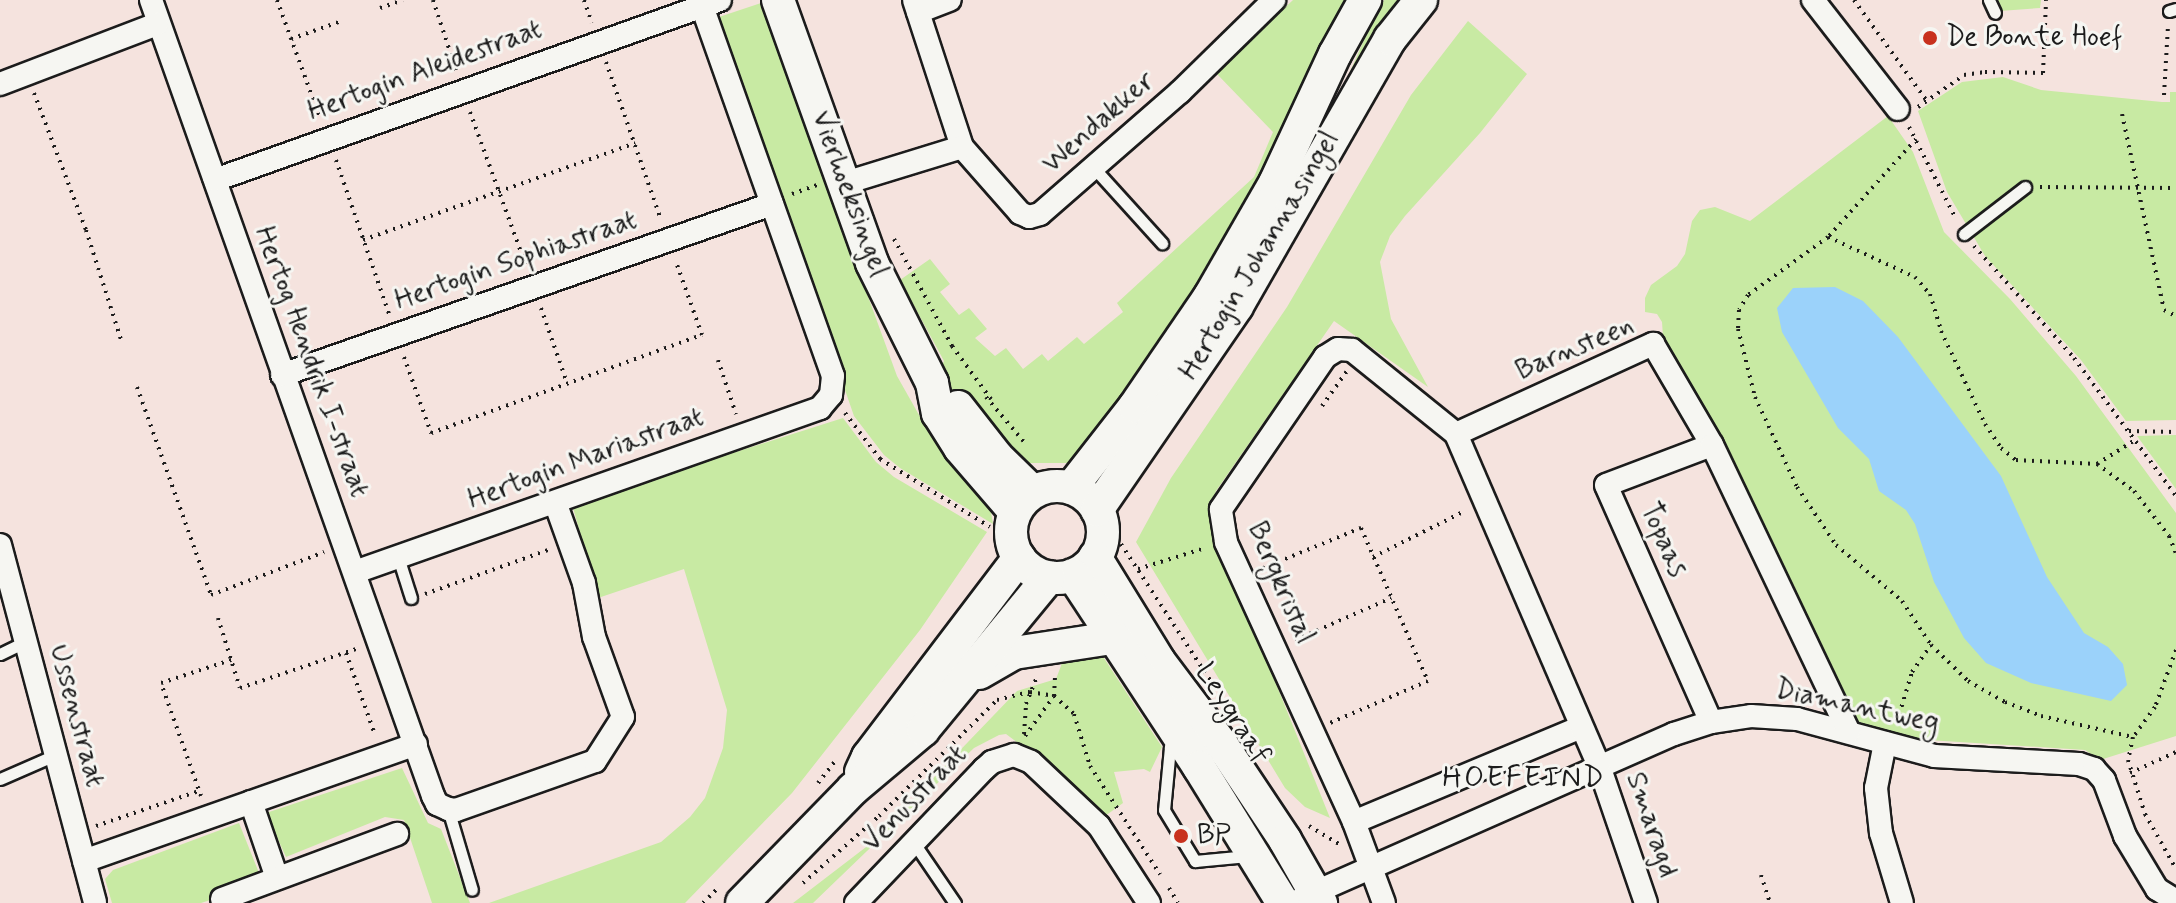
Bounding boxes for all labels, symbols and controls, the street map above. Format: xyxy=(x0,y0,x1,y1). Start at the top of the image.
street label: Hertogin Aleidestraat xyxy=(303,13,547,129)
place label: De Bonte Hoef xyxy=(1946,21,2119,55)
marker: De Bonte Hoef xyxy=(1921,29,1939,47)
street label: Wendakker xyxy=(1036,65,1162,181)
street label: Vierhoeksingel xyxy=(803,106,895,282)
street label: Hertogin Johannasingel xyxy=(1172,124,1348,388)
street label: Hertogin Sophiastraat xyxy=(391,204,641,318)
street label: Hertog Hendrik I-straat xyxy=(247,223,375,501)
street label: Barnsteen xyxy=(1511,309,1639,389)
street label: Hertogin Mariastraat xyxy=(462,400,710,518)
street label: Topaas xyxy=(1632,498,1694,582)
street label: Bergkristal xyxy=(1239,517,1321,649)
street label: Ussenstraat xyxy=(41,641,111,791)
street label: Leygraaf xyxy=(1187,657,1277,771)
street label: Diamantweg xyxy=(1772,673,1942,741)
street label: Venusstraat xyxy=(856,738,974,860)
district label: HOEFEIND xyxy=(1440,760,1608,796)
street label: Smaragd xyxy=(1617,768,1685,882)
place label: BP xyxy=(1197,819,1231,853)
marker: BP xyxy=(1172,827,1190,845)

